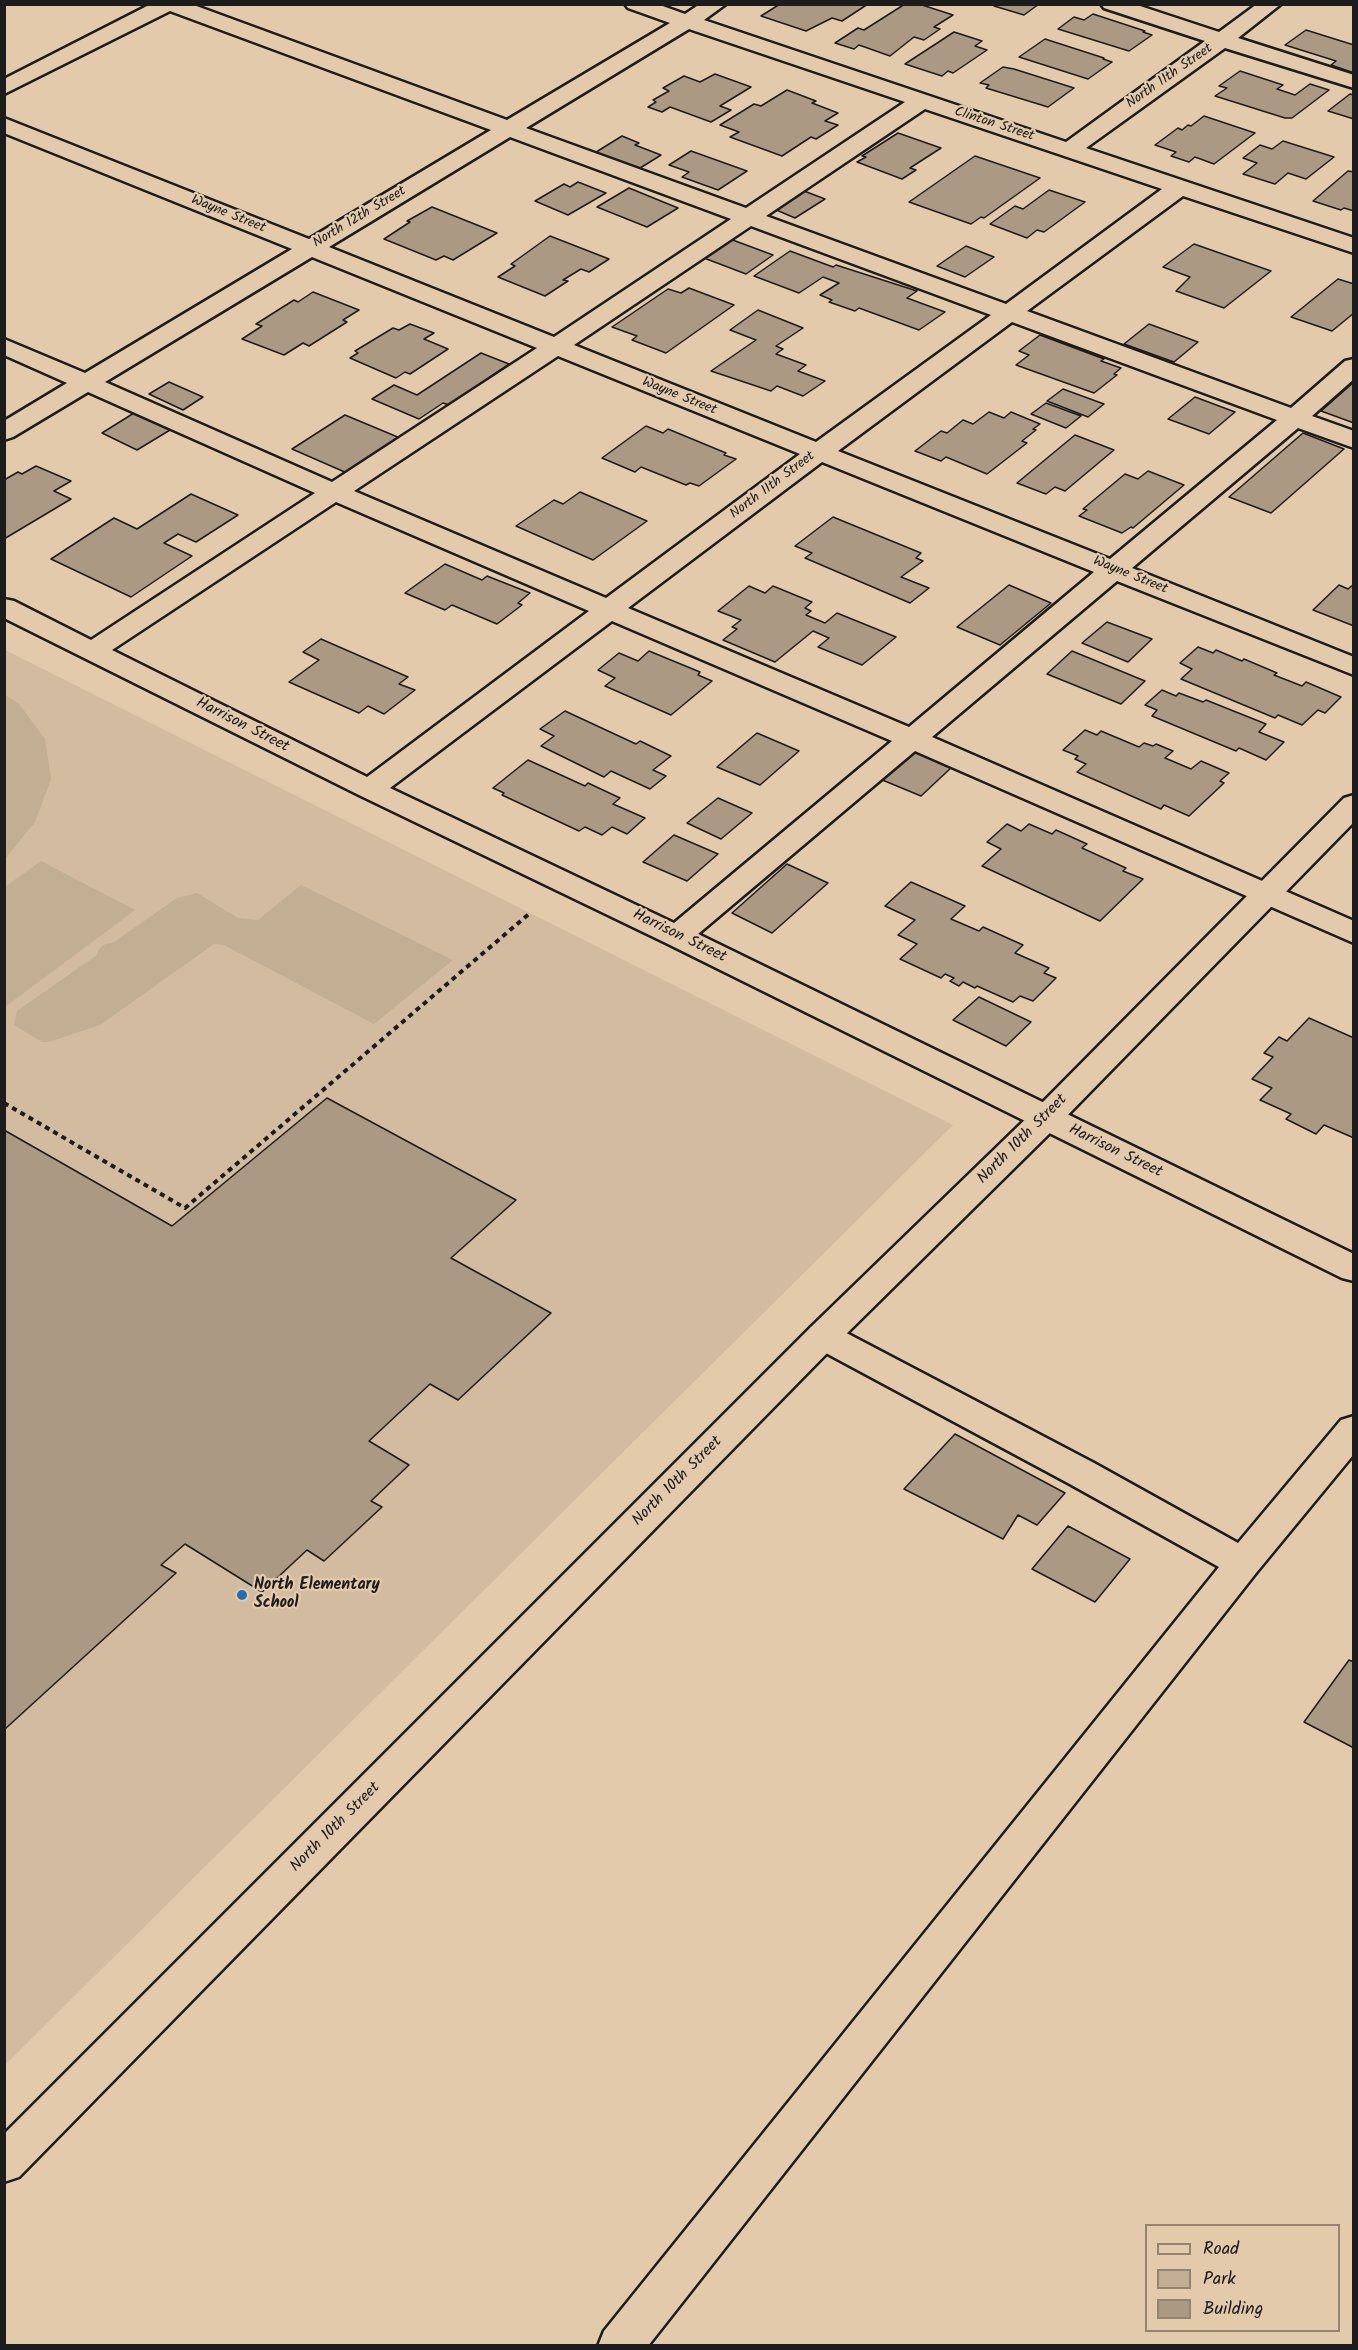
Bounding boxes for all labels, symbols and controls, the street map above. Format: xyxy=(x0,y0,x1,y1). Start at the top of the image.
street label: North 11th Street xyxy=(1123,41,1217,113)
street label: Clinton Street xyxy=(952,104,1036,146)
street label: North 12th Street xyxy=(310,184,410,252)
street label: Wayne Street xyxy=(188,192,268,238)
street label: Wayne Street xyxy=(639,374,719,420)
street label: North 11th Street xyxy=(727,449,819,523)
street label: Wayne Street xyxy=(1090,553,1170,599)
street label: Harrison Street xyxy=(192,694,292,758)
street label: Harrison Street xyxy=(629,906,729,968)
street label: North 10th Street xyxy=(974,1091,1072,1189)
street label: Harrison Street xyxy=(1065,1121,1165,1183)
street label: North 10th Street xyxy=(629,1433,727,1531)
place label: North Elementary School xyxy=(254,1576,380,1614)
marker: North Elementary School xyxy=(235,1588,249,1602)
street label: North 10th Street xyxy=(287,1779,385,1877)
legend xyxy=(1145,2224,1340,2332)
text: Road xyxy=(1203,2235,1239,2264)
text: Park xyxy=(1203,2265,1236,2294)
text: Building xyxy=(1203,2295,1263,2324)

